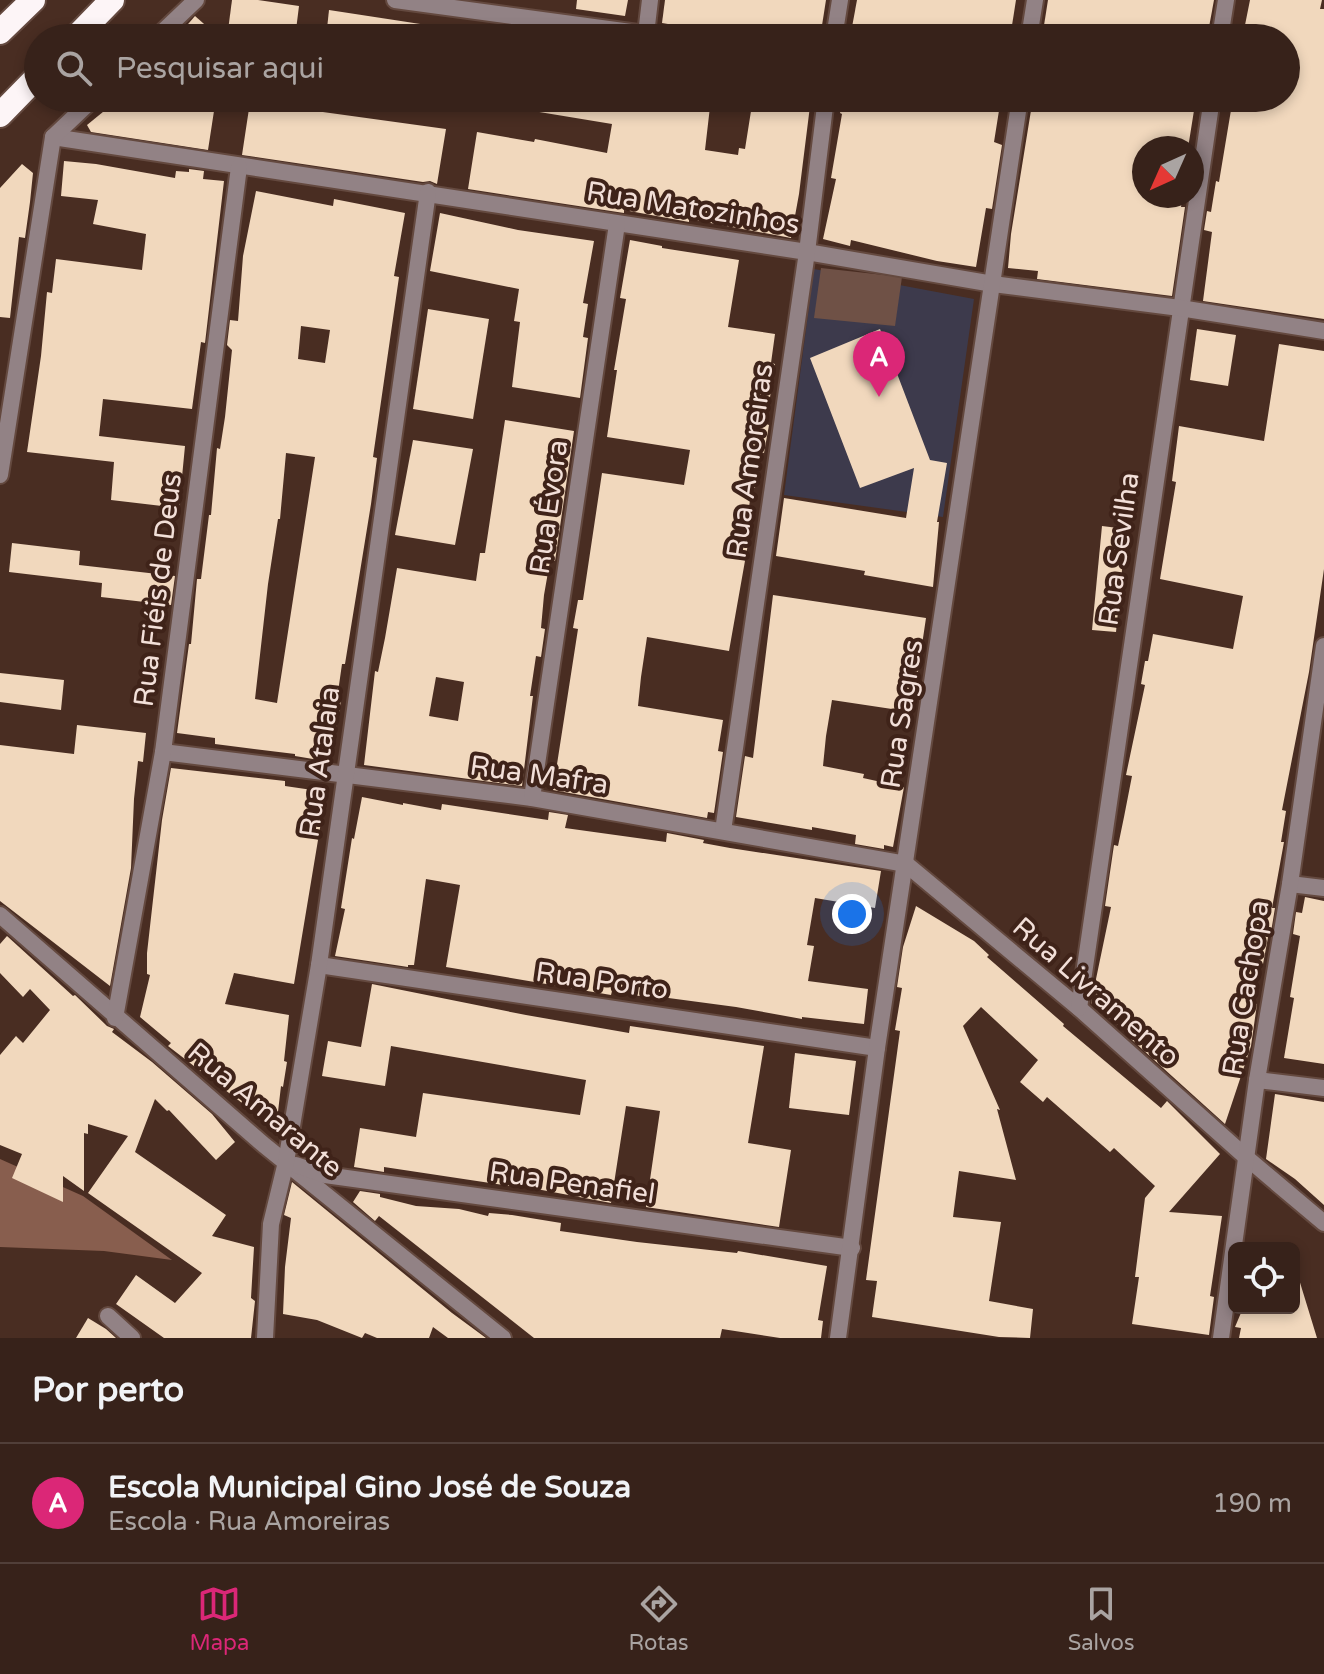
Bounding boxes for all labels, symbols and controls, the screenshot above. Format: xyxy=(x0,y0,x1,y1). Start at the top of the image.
search box xyxy=(24,24,1300,112)
icon: search xyxy=(52,46,96,90)
text: Pesquisar aqui xyxy=(116,50,324,87)
north arrow xyxy=(1132,136,1204,208)
street label: Rua Matozinhos xyxy=(584,174,802,242)
pin: A xyxy=(853,331,905,397)
street label: Rua Amoreiras xyxy=(719,361,781,561)
street label: Rua Évora xyxy=(523,438,575,576)
street label: Rua Sevilha xyxy=(1091,470,1147,628)
street label: Rua Fiéis de Deus xyxy=(127,471,189,709)
street label: Rua Sagres xyxy=(873,637,931,791)
street label: Rua Atalaia xyxy=(293,684,347,840)
street label: Rua Mafra xyxy=(468,748,610,802)
your location xyxy=(832,894,872,934)
street label: Rua Cachopa xyxy=(1215,898,1277,1078)
street label: Rua Livramento xyxy=(1006,910,1186,1074)
street label: Rua Porto xyxy=(533,955,671,1007)
street label: Rua Amarante xyxy=(181,1035,349,1185)
street label: Rua Penafiel xyxy=(487,1155,657,1211)
map controls xyxy=(1228,1242,1300,1314)
button: locate xyxy=(1228,1242,1300,1314)
text: Por perto xyxy=(32,1370,184,1411)
text: Escola Municipal Gino José de Souza xyxy=(108,1469,631,1506)
text: A xyxy=(48,1488,68,1519)
text: 190 m xyxy=(1212,1488,1292,1519)
text: Escola · Rua Amoreiras xyxy=(108,1506,390,1537)
tab: Mapa xyxy=(190,1582,249,1656)
tab: Rotas xyxy=(628,1582,689,1656)
tab: Salvos xyxy=(1068,1582,1135,1656)

